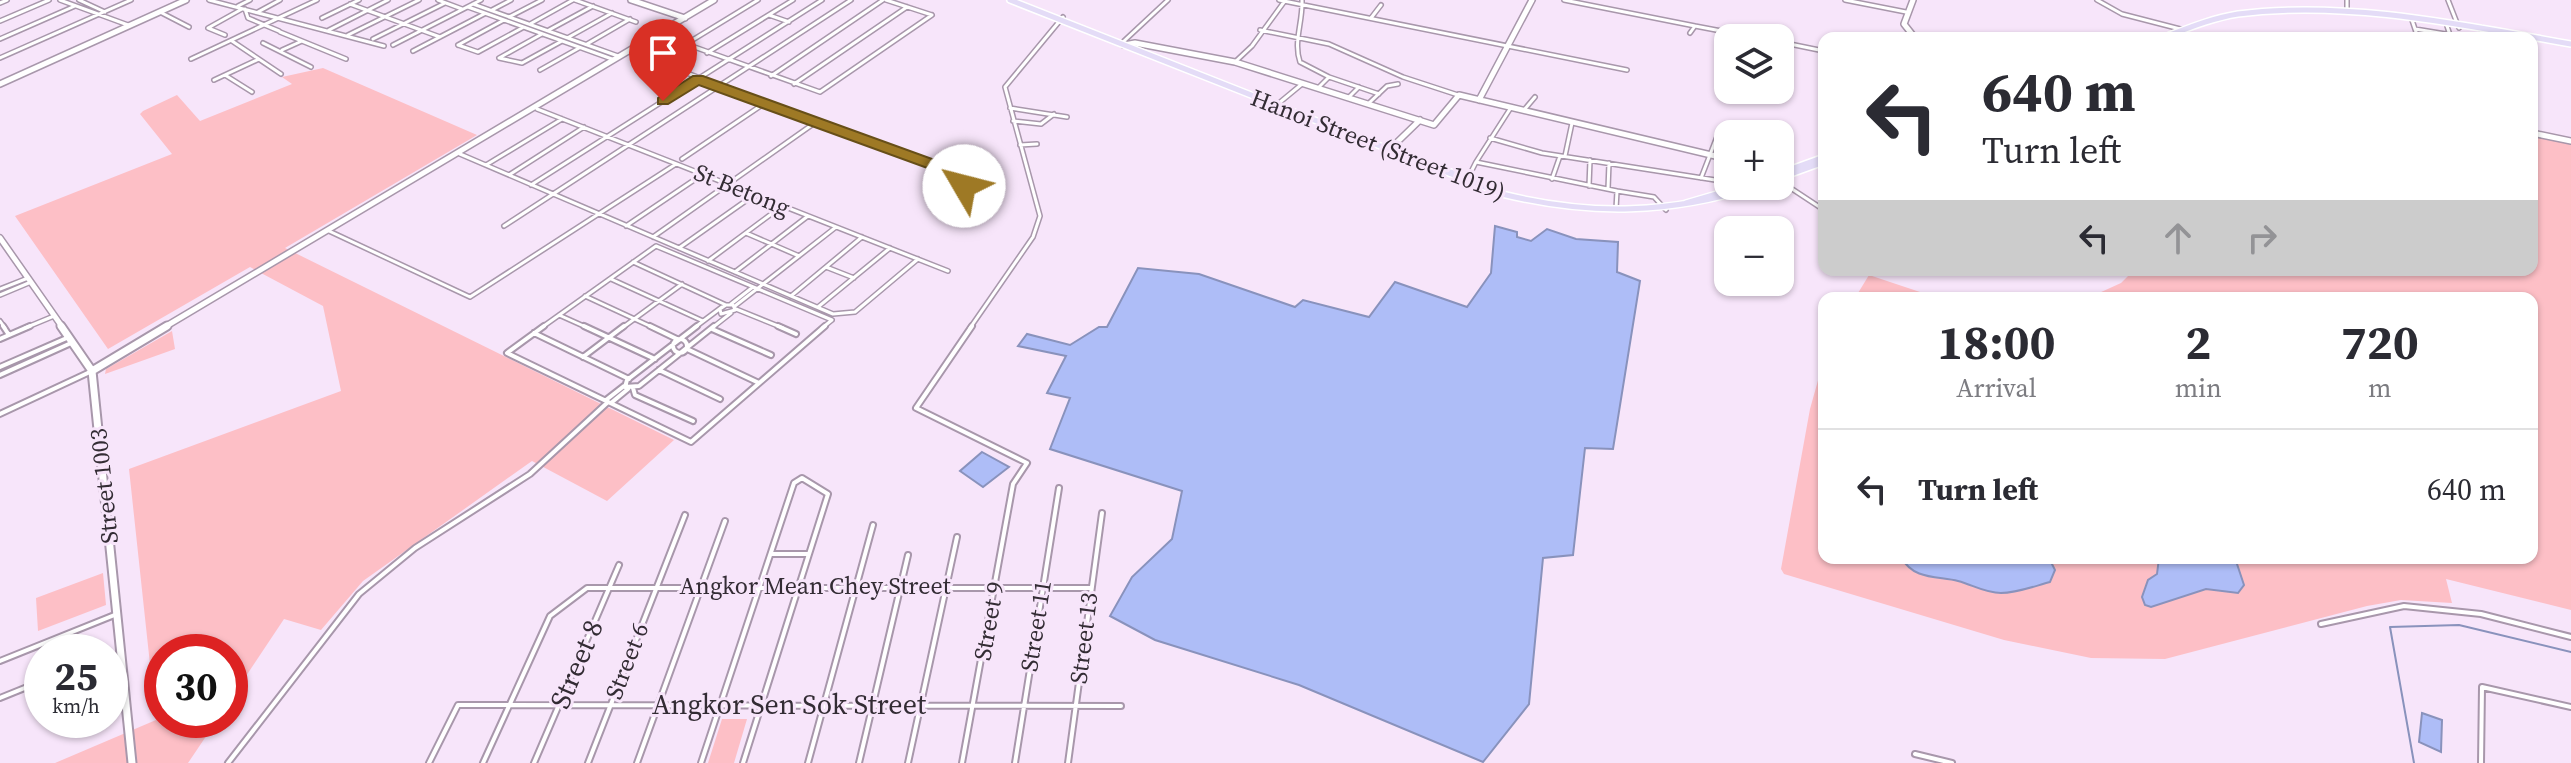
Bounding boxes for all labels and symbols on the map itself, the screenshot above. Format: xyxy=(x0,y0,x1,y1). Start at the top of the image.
pin xyxy=(629,19,697,101)
street label: Hanoi Street (Street 1019) xyxy=(1246,81,1510,208)
position arrow xyxy=(922,144,1006,228)
street label: St Betong xyxy=(689,155,795,224)
street label: Street 1003 xyxy=(81,427,126,545)
street label: Angkor Mean Chey Street xyxy=(679,569,951,602)
street label: Street 11 xyxy=(1012,578,1059,674)
street label: Street 9 xyxy=(965,579,1012,663)
street label: Street 13 xyxy=(1062,590,1105,685)
street label: Street 8 xyxy=(540,614,612,714)
street label: Street 6 xyxy=(597,618,656,704)
speed limit sign: 30 xyxy=(144,634,248,738)
street label: Angkor Sen Sok Street xyxy=(652,685,927,723)

